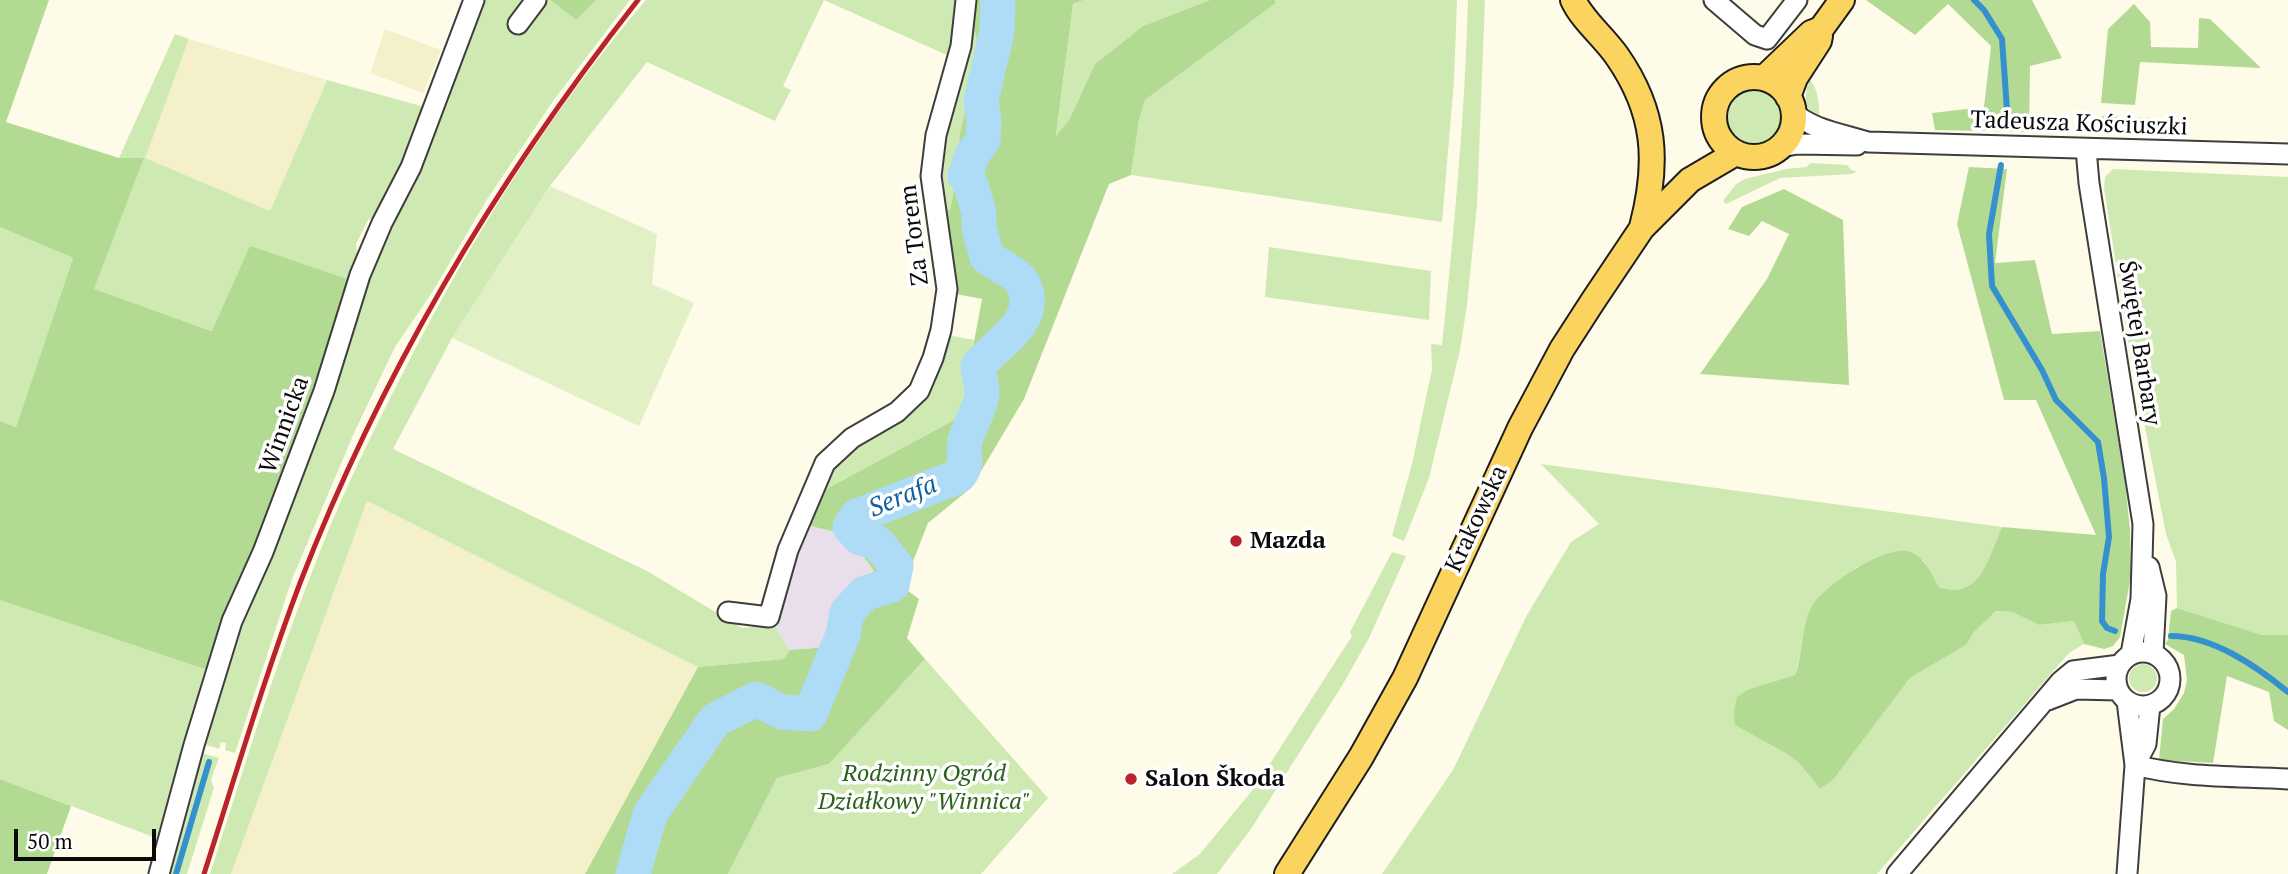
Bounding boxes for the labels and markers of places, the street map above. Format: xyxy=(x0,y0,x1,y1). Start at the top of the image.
place label: Mazda xyxy=(1250,527,1326,555)
marker: Mazda xyxy=(1228,533,1244,549)
place label: Salon Škoda xyxy=(1145,765,1285,793)
marker: Salon Škoda xyxy=(1123,771,1139,787)

